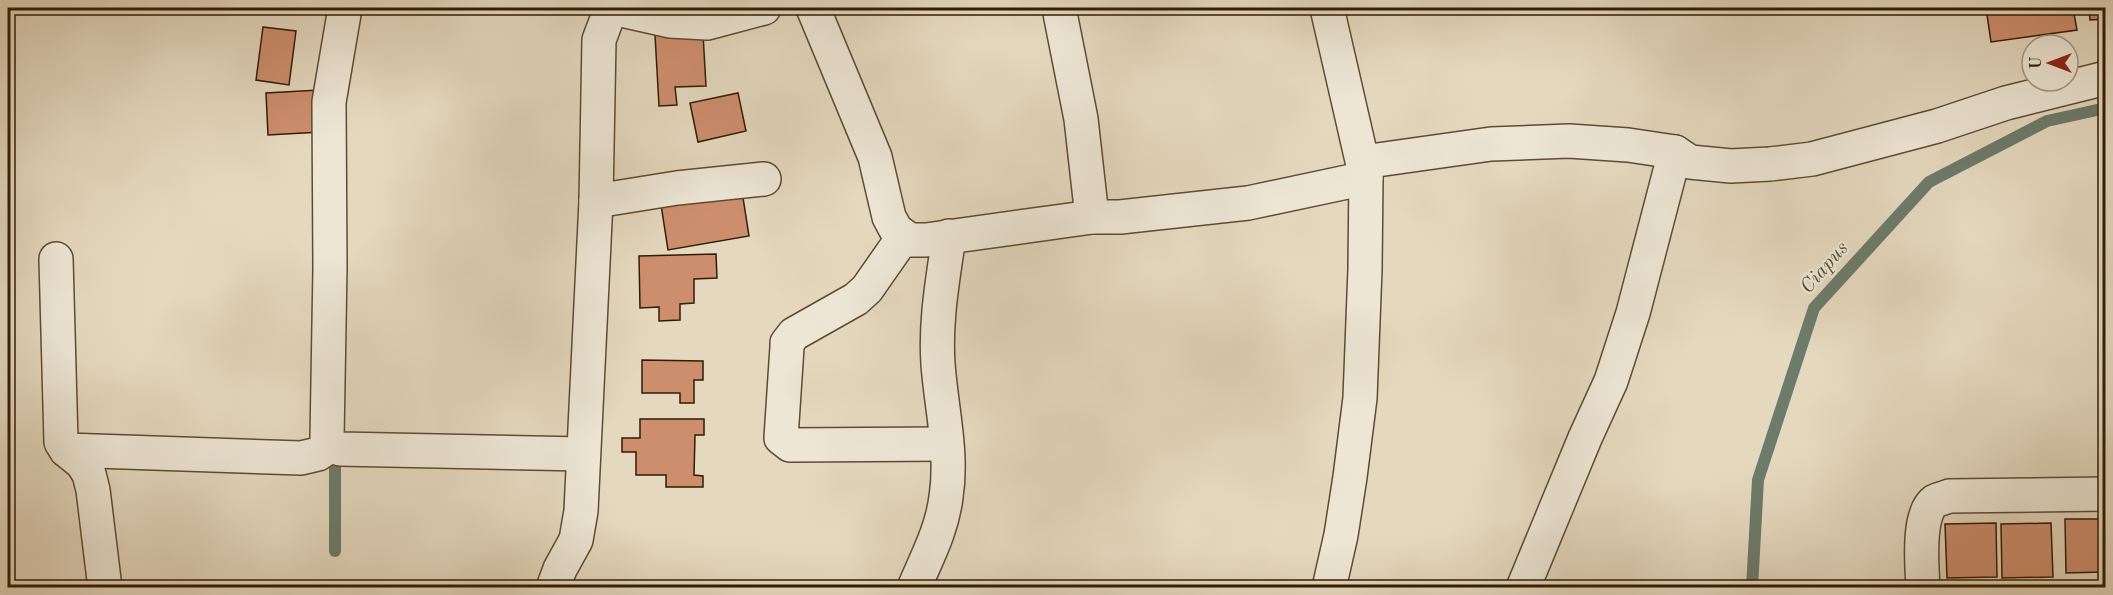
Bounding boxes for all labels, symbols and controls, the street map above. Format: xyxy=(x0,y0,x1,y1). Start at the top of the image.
north arrow xyxy=(2020,33,2080,93)
text: U xyxy=(2029,56,2045,69)
water label: Ciapus xyxy=(1797,238,1853,298)

